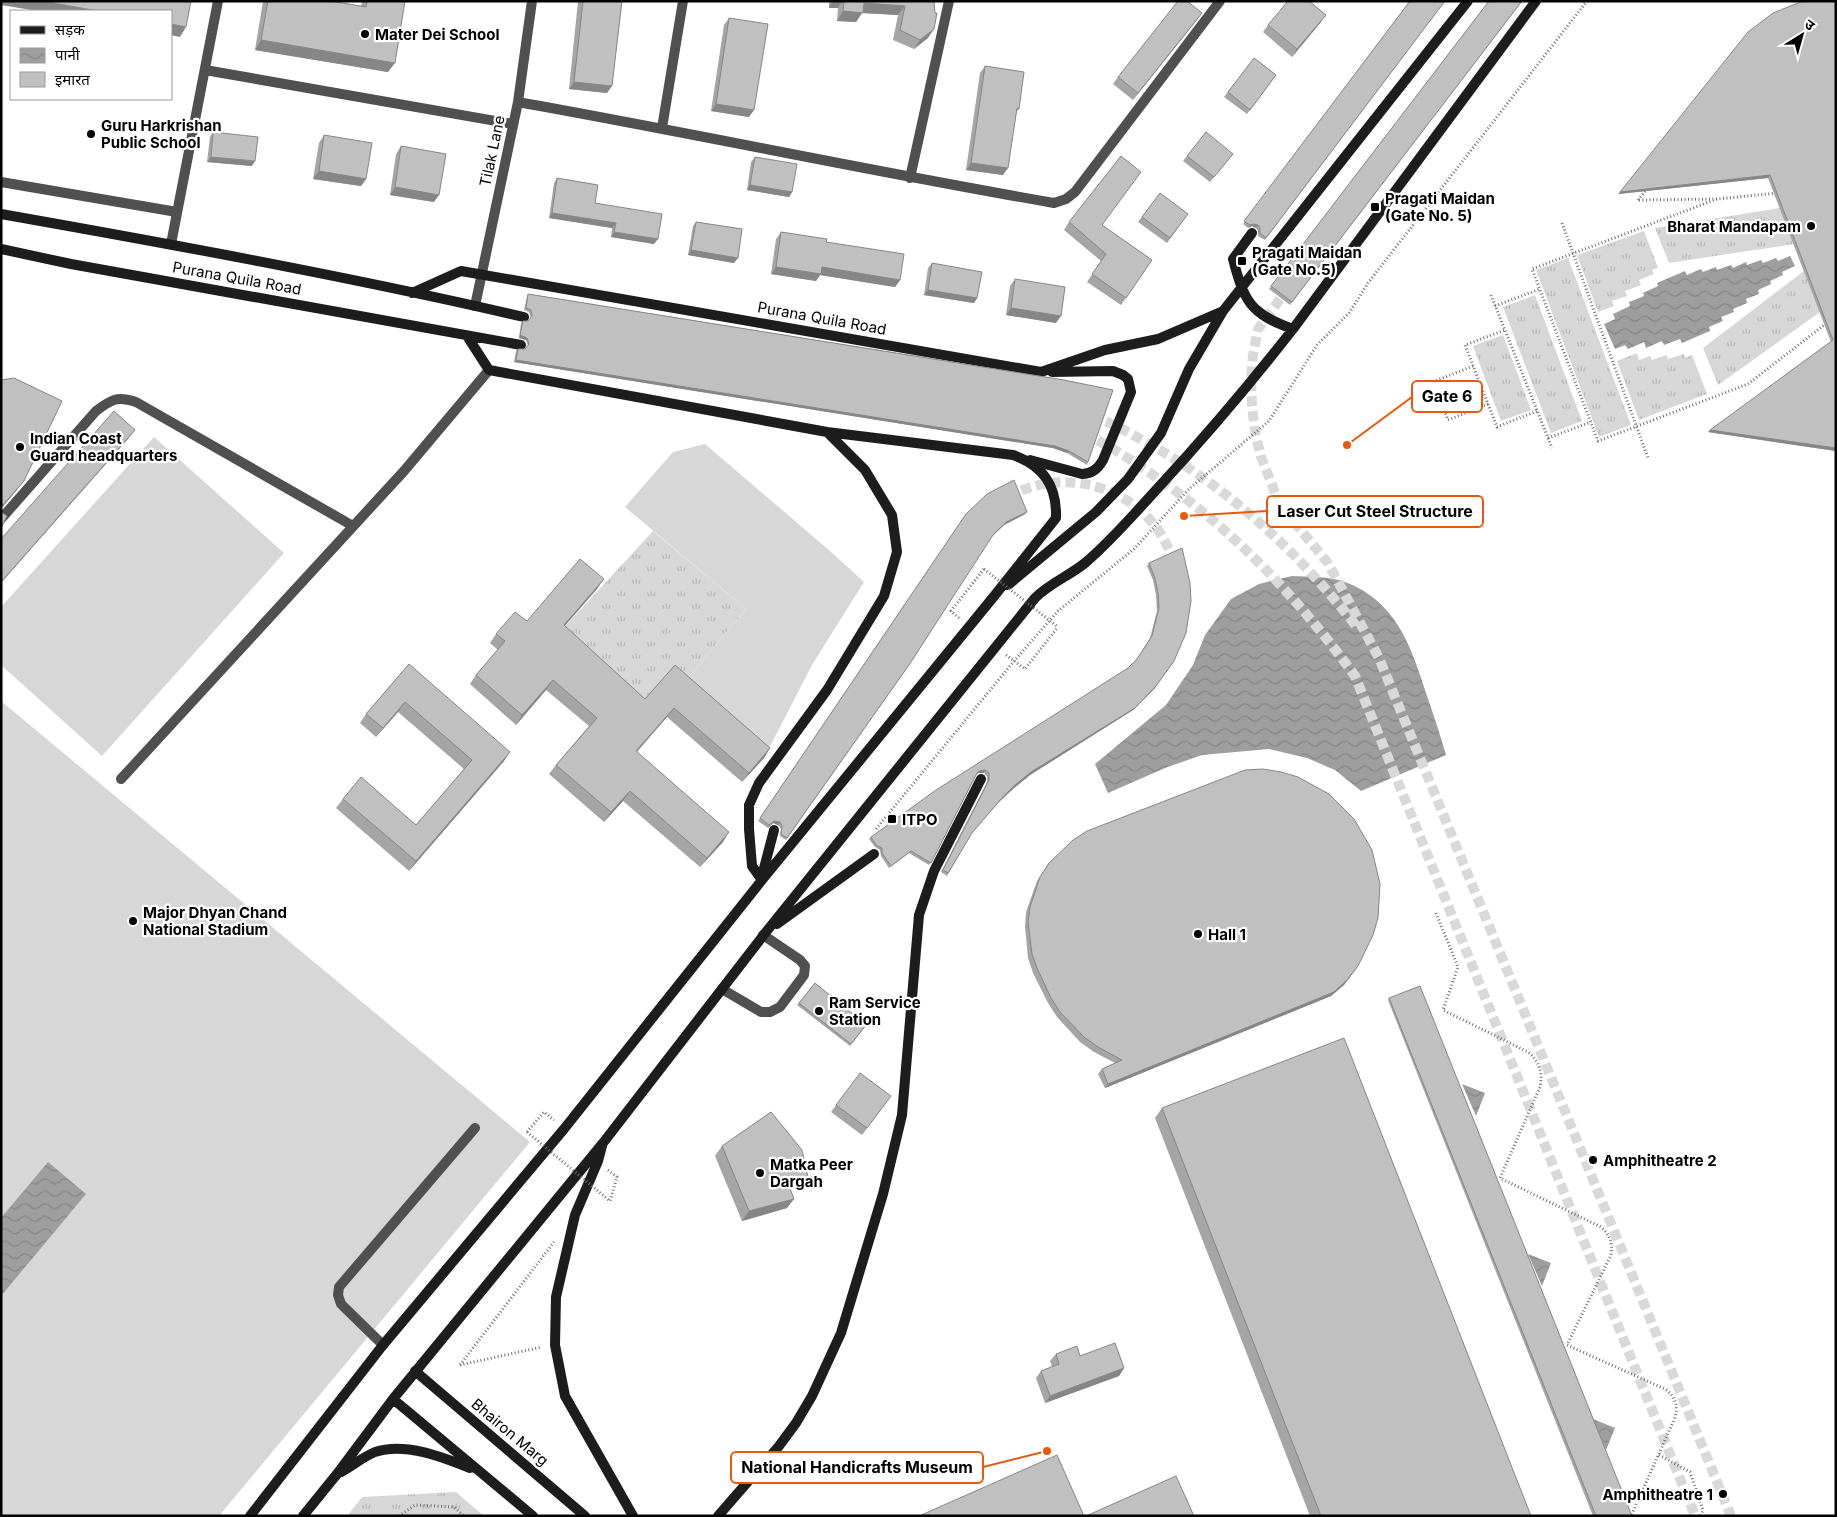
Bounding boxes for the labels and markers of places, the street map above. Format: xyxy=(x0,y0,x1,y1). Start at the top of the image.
place label: Mater Dei School xyxy=(375,25,499,44)
marker: Mater Dei School xyxy=(359,28,371,40)
place label: Guru Harkrishan Public School xyxy=(101,116,222,152)
marker: Guru Harkrishan Public School xyxy=(85,128,97,140)
place label: Pragati Maidan (Gate No. 5) xyxy=(1385,189,1495,225)
marker: Pragati Maidan (Gate No. 5) xyxy=(1369,201,1381,213)
place label: Bharat Mandapam xyxy=(1667,217,1801,236)
marker: Bharat Mandapam xyxy=(1805,220,1817,232)
place label: Pragati Maidan (Gate No.5) xyxy=(1252,243,1362,279)
marker: Pragati Maidan (Gate No.5) xyxy=(1236,255,1248,267)
callout: Gate 6 xyxy=(1412,381,1482,412)
place label: Indian Coast Guard headquarters xyxy=(30,429,177,465)
marker: Indian Coast Guard headquarters xyxy=(14,441,26,453)
callout: Laser Cut Steel Structure xyxy=(1267,496,1483,527)
place label: ITPO xyxy=(902,810,938,829)
marker: ITPO xyxy=(886,813,898,825)
place label: Major Dhyan Chand National Stadium xyxy=(143,903,287,939)
marker: Major Dhyan Chand National Stadium xyxy=(127,915,139,927)
place label: Hall 1 xyxy=(1208,925,1246,944)
marker: Hall 1 xyxy=(1192,928,1204,940)
place label: Ram Service Station xyxy=(829,993,921,1029)
marker: Ram Service Station xyxy=(813,1005,825,1017)
place label: Amphitheatre 2 xyxy=(1603,1151,1717,1170)
marker: Amphitheatre 2 xyxy=(1587,1154,1599,1166)
place label: Matka Peer Dargah xyxy=(770,1155,853,1191)
marker: Matka Peer Dargah xyxy=(754,1167,766,1179)
callout: National Handicrafts Museum xyxy=(731,1452,983,1483)
place label: Amphitheatre 1 xyxy=(1602,1485,1713,1504)
marker: Amphitheatre 1 xyxy=(1717,1488,1729,1500)

